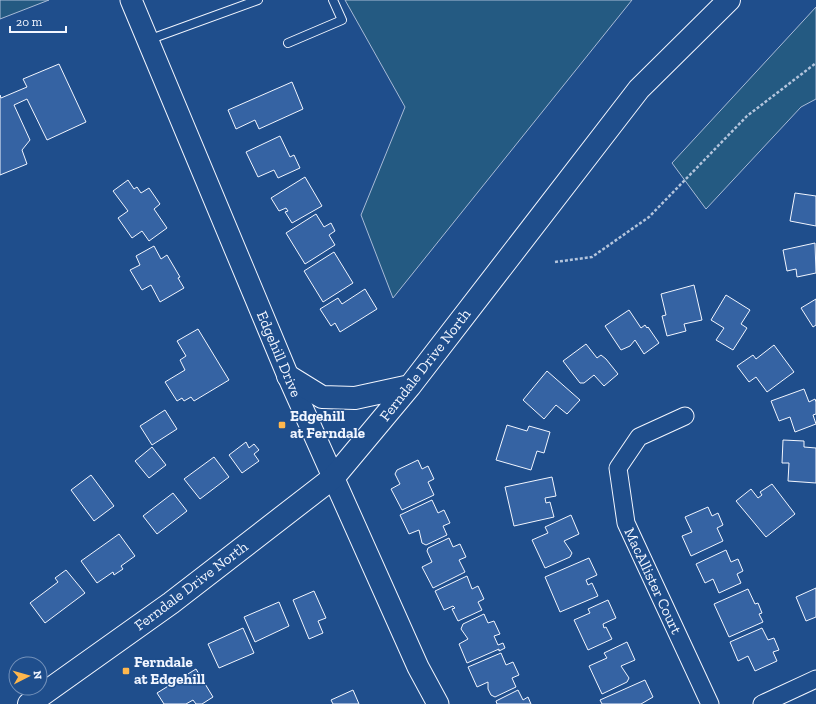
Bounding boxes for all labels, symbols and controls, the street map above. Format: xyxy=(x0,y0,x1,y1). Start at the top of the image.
scale bar xyxy=(10,8,66,34)
text: 20 m xyxy=(16,15,43,29)
street label: Ferndale Drive North xyxy=(376,305,475,425)
street label: Edgehill Drive xyxy=(253,308,305,400)
place label: Edgehill at Ferndale xyxy=(290,407,365,442)
marker: Edgehill at Ferndale xyxy=(277,420,287,430)
street label: MacAllister Court xyxy=(620,525,686,637)
street label: Ferndale Drive North xyxy=(131,537,252,635)
place label: Ferndale at Edgehill xyxy=(134,653,205,688)
north arrow xyxy=(8,656,48,696)
marker: Ferndale at Edgehill xyxy=(121,666,131,676)
text: N xyxy=(31,670,44,680)

